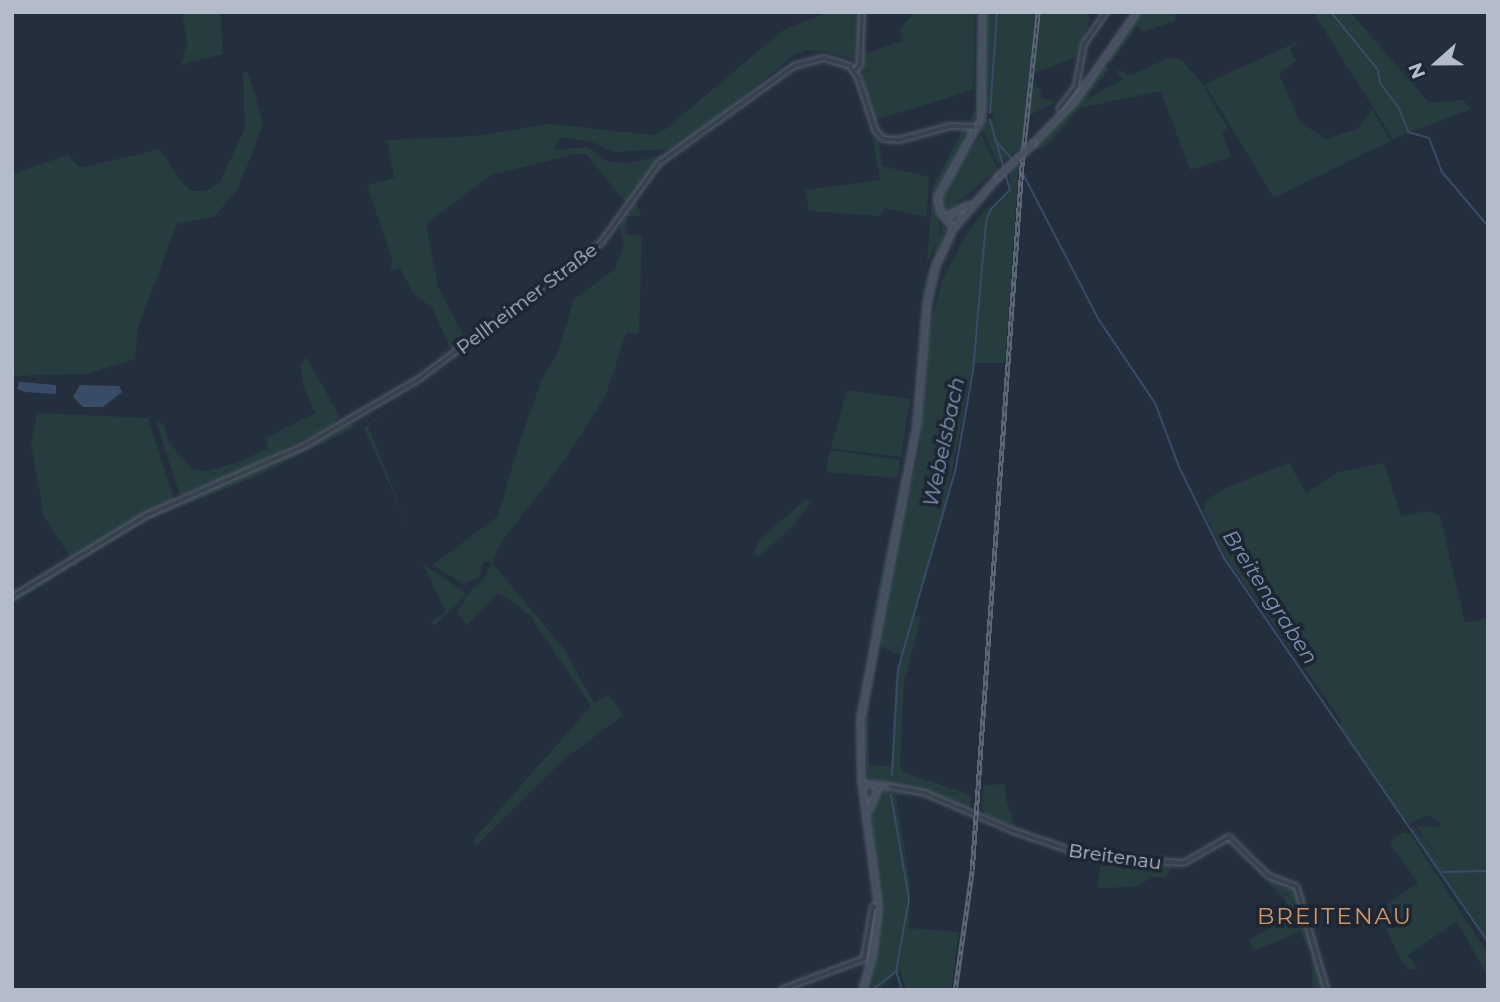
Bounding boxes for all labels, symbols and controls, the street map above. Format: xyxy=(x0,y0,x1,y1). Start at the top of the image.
north arrow xyxy=(1402,28,1472,98)
text: N xyxy=(1403,59,1430,82)
street label: Pellheimer Straße xyxy=(452,239,602,359)
water label: Webelsbach xyxy=(918,375,970,509)
water label: Breitengraben xyxy=(1217,525,1323,669)
street label: Breitenau xyxy=(1067,839,1163,875)
district label: BREITENAU xyxy=(1258,902,1412,930)

